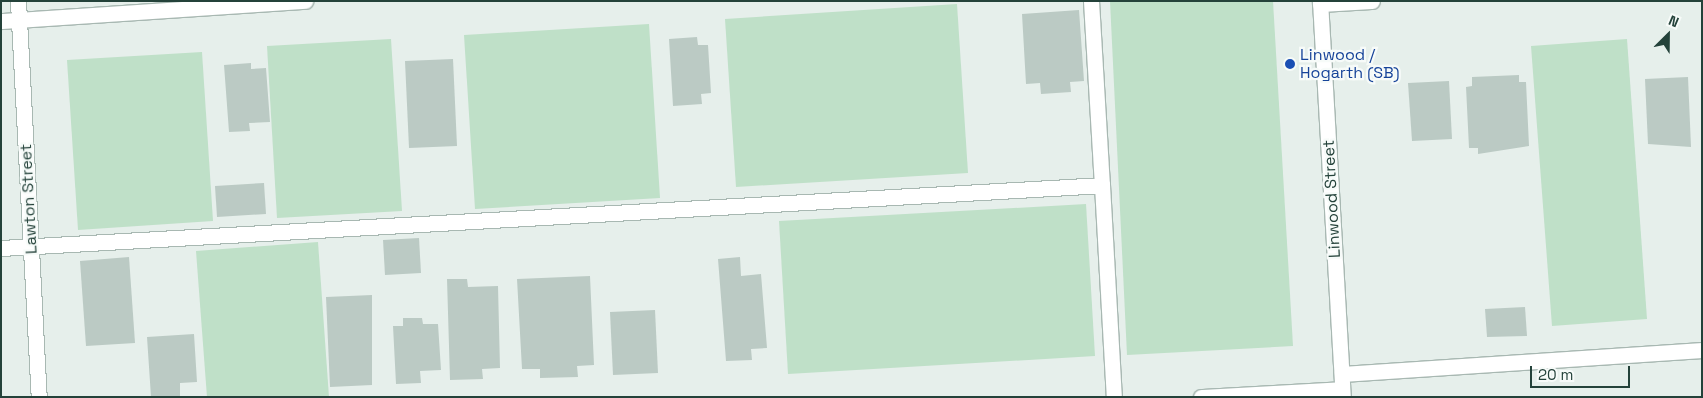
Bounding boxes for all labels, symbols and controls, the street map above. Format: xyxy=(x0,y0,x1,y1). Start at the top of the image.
north arrow xyxy=(1643,10,1693,60)
text: N xyxy=(1666,11,1682,31)
place label: Linwood / Hogarth (SB) xyxy=(1300,45,1399,83)
marker: Linwood / Hogarth (SB) xyxy=(1284,58,1296,70)
street label: Linwood Street xyxy=(1319,140,1345,258)
street label: Lawton Street xyxy=(17,143,41,255)
scale bar xyxy=(1533,356,1633,388)
text: 20 m xyxy=(1538,365,1573,384)

